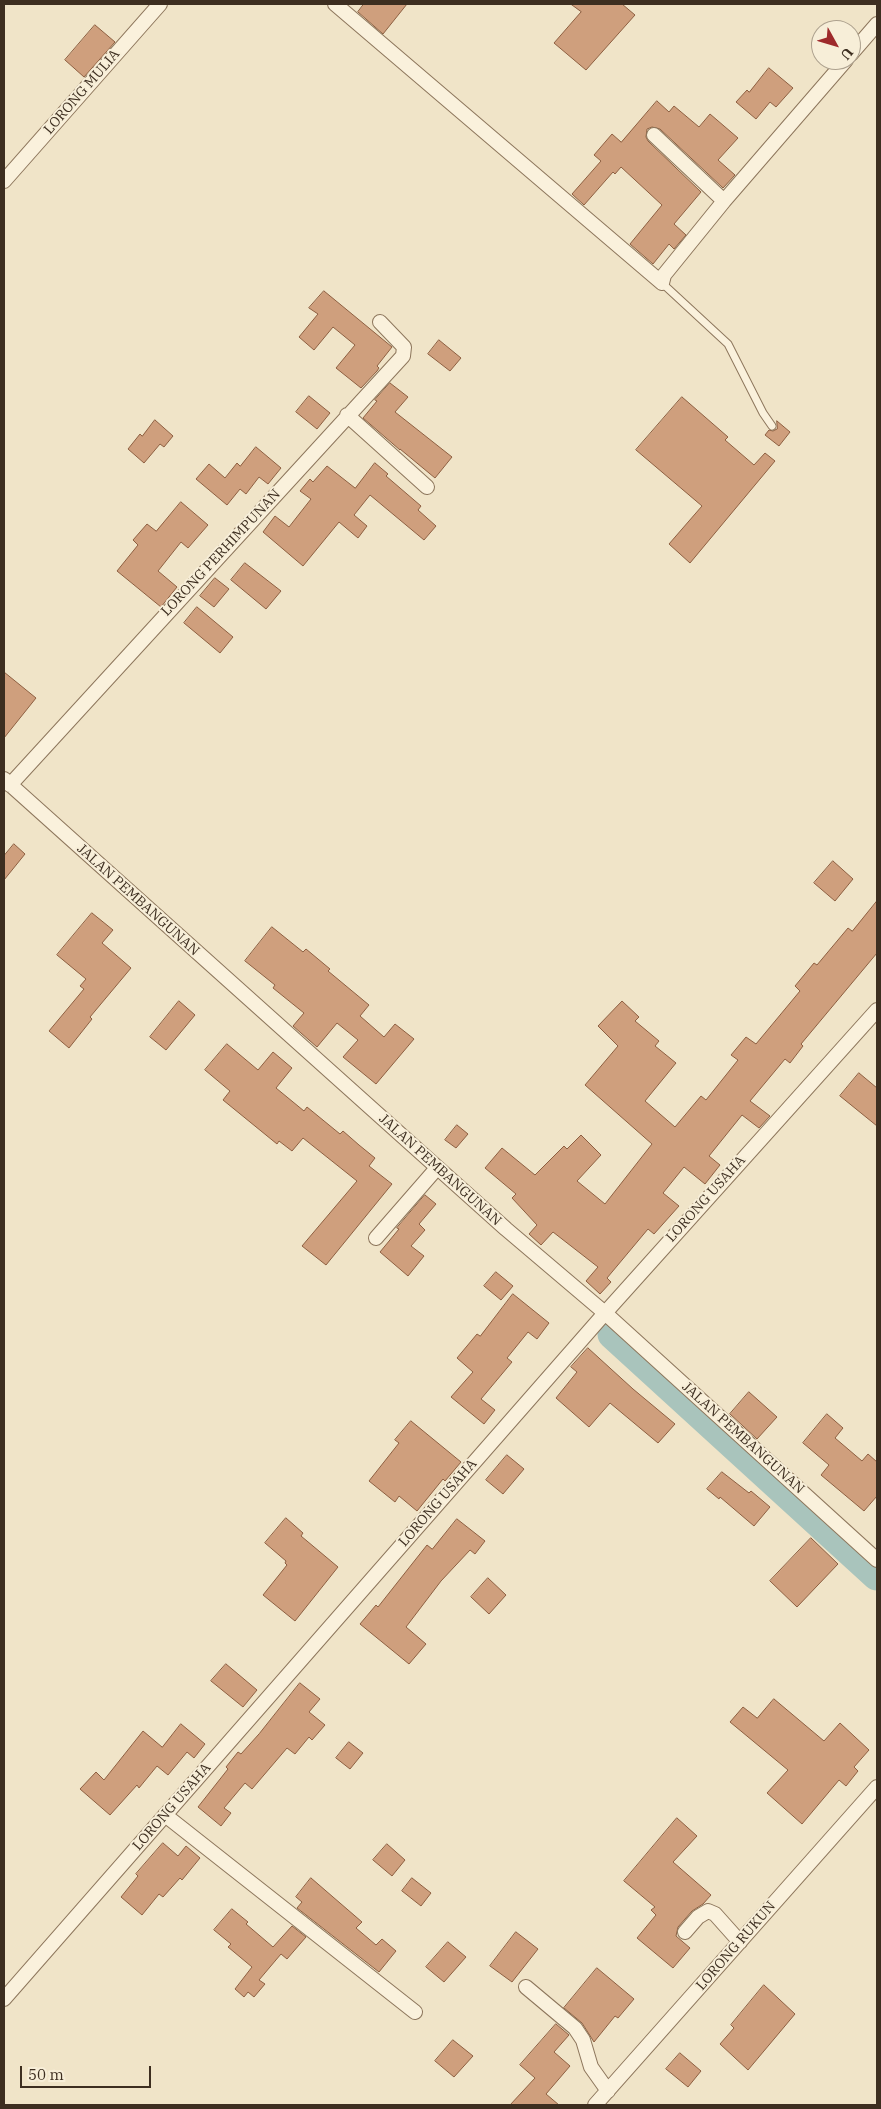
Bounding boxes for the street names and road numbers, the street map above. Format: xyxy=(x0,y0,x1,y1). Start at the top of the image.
street label: LORONG MULIA xyxy=(41,46,123,138)
street label: LORONG PERHIMPUNAN xyxy=(158,486,284,620)
street label: JALAN PEMBANGUNAN xyxy=(73,841,203,959)
street label: JALAN PEMBANGUNAN xyxy=(375,1111,505,1229)
street label: LORONG USAHA xyxy=(663,1152,749,1246)
street label: JALAN PEMBANGUNAN xyxy=(678,1379,808,1497)
street label: LORONG USAHA xyxy=(395,1456,481,1550)
street label: LORONG USAHA xyxy=(129,1760,215,1854)
street label: LORONG RUKUN xyxy=(693,1898,779,1994)

